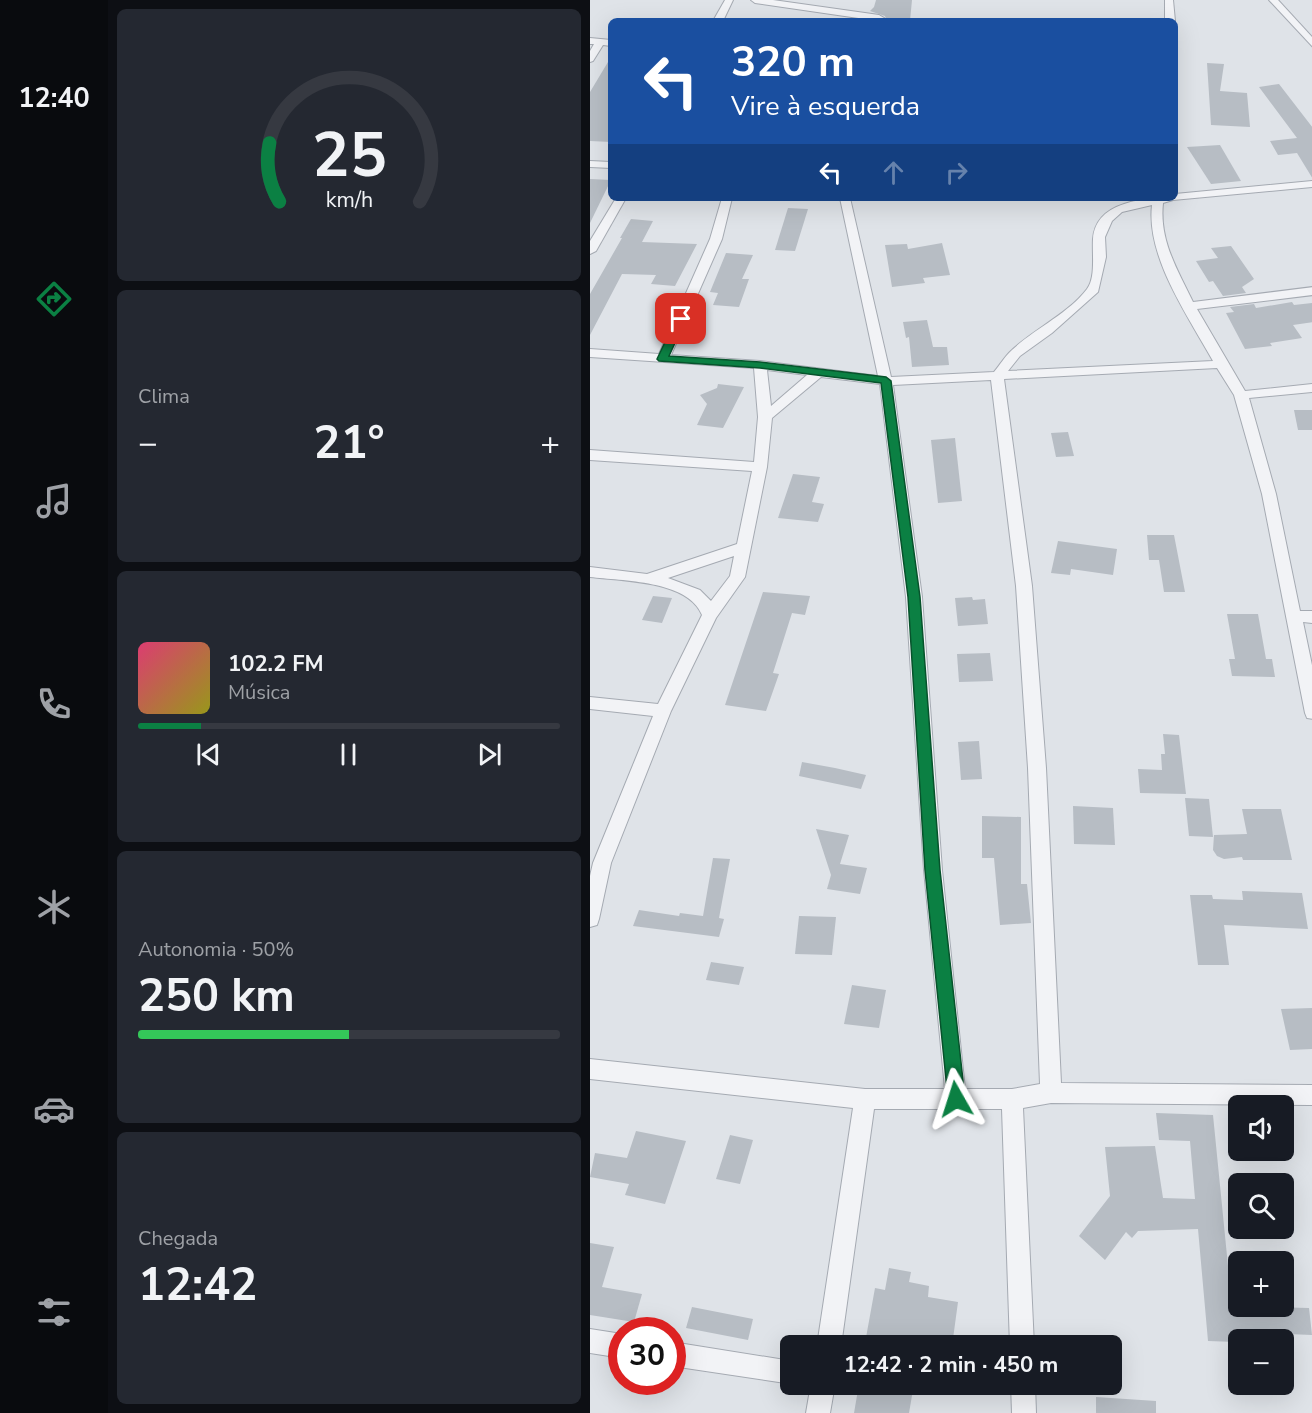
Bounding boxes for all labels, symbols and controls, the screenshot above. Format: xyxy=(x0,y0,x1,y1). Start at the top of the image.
text: 320 m xyxy=(731,34,855,91)
icon: left xyxy=(632,42,710,120)
text: 12:40 xyxy=(18,80,90,117)
text: Vire à esquerda xyxy=(731,88,920,125)
text: 25 xyxy=(312,113,386,198)
icon: left xyxy=(814,156,847,189)
icon: ahead xyxy=(877,156,910,189)
icon: right xyxy=(940,156,973,189)
text: km/h xyxy=(325,185,373,215)
icon: directions xyxy=(33,278,75,320)
pin xyxy=(655,293,706,344)
icon: arrive xyxy=(664,302,697,335)
text: Clima xyxy=(138,383,190,410)
text: 21° xyxy=(313,413,385,474)
text: − xyxy=(138,421,158,466)
text: + xyxy=(540,421,560,466)
icon: music xyxy=(33,480,75,522)
text: 102.2 FM xyxy=(228,649,324,679)
text: Música xyxy=(228,679,290,706)
icon: phone xyxy=(33,683,75,725)
icon: previous xyxy=(192,738,225,771)
icon: pause xyxy=(332,738,365,771)
icon: next xyxy=(473,738,506,771)
icon: climate xyxy=(33,886,75,928)
text: Autonomia · 50% xyxy=(138,936,294,963)
text: 250 km xyxy=(138,966,295,1027)
position arrow xyxy=(924,1067,988,1131)
icon: car xyxy=(33,1088,75,1130)
map controls xyxy=(1228,1095,1294,1395)
button: sound xyxy=(1228,1095,1294,1161)
button: search xyxy=(1228,1173,1294,1239)
text: Chegada xyxy=(138,1225,218,1252)
button: + xyxy=(1228,1251,1294,1317)
text: 12:42 xyxy=(138,1255,257,1316)
icon: filters xyxy=(33,1291,75,1333)
speed limit sign: 30 xyxy=(608,1317,686,1395)
button: − xyxy=(1228,1329,1294,1395)
text: 12:42 · 2 min · 450 m xyxy=(844,1350,1058,1380)

